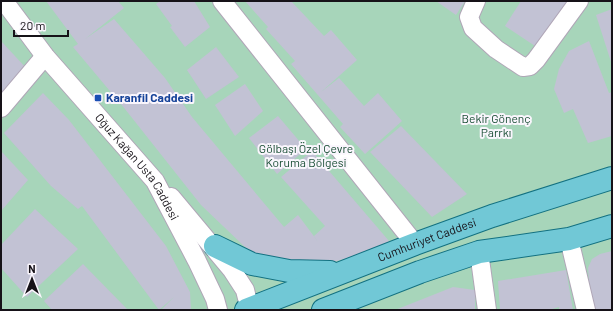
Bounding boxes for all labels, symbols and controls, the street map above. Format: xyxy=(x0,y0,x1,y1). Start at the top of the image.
scale bar xyxy=(14,12,68,38)
text: 20 m xyxy=(20,18,46,32)
place label: Karanfil Caddesi xyxy=(106,90,193,104)
marker: Karanfil Caddesi xyxy=(93,93,103,103)
street label: Oğuz Kağan Usta Caddesi xyxy=(93,110,182,222)
park label: Bekir Gönenç Parrkı xyxy=(462,111,530,139)
park label: Gölbaşı Özel Çevre Koruma Bölgesi xyxy=(259,141,353,169)
street label: Cumhuriyet Caddesi xyxy=(375,214,478,264)
north arrow xyxy=(12,259,52,299)
text: N xyxy=(28,262,36,275)

